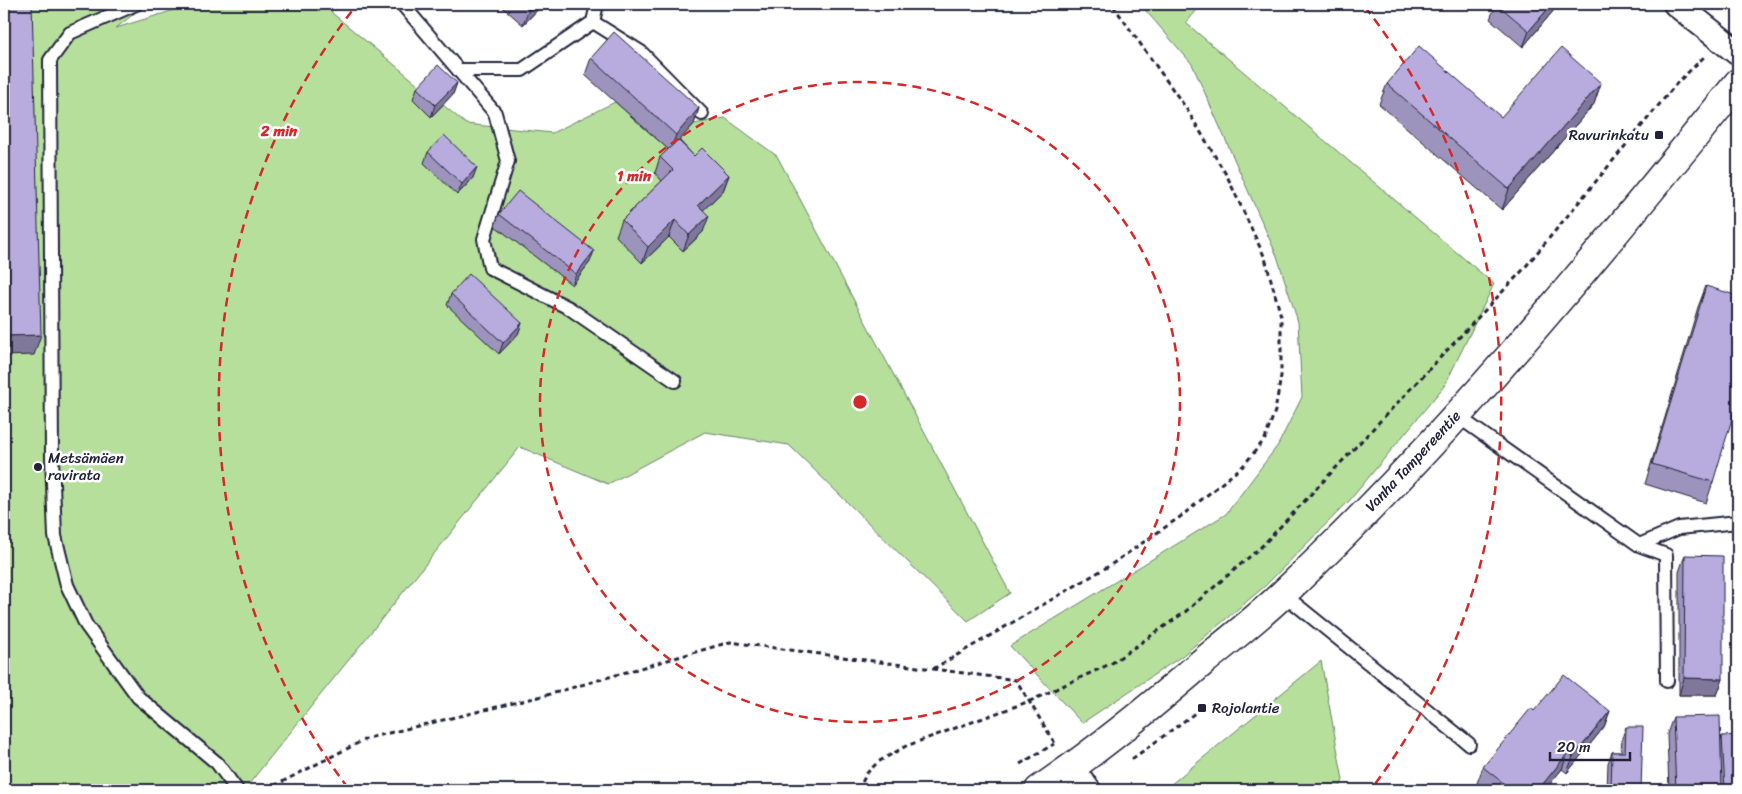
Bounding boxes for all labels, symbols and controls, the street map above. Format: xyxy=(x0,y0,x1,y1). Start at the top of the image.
text: 2 min xyxy=(260,118,298,144)
place label: Ravurinkatu xyxy=(1569,122,1649,148)
marker: Ravurinkatu xyxy=(1653,129,1665,141)
text: 1 min xyxy=(617,163,652,189)
centre of rings xyxy=(851,393,869,411)
street label: Vanha Tampereentie xyxy=(1359,404,1468,518)
place label: Metsämäen ravirata xyxy=(48,445,124,488)
marker: Metsämäen ravirata xyxy=(32,461,44,473)
place label: Rojolantie xyxy=(1212,695,1280,721)
marker: Rojolantie xyxy=(1196,702,1208,714)
scale bar xyxy=(1550,729,1630,761)
text: 20 m xyxy=(1557,734,1591,760)

